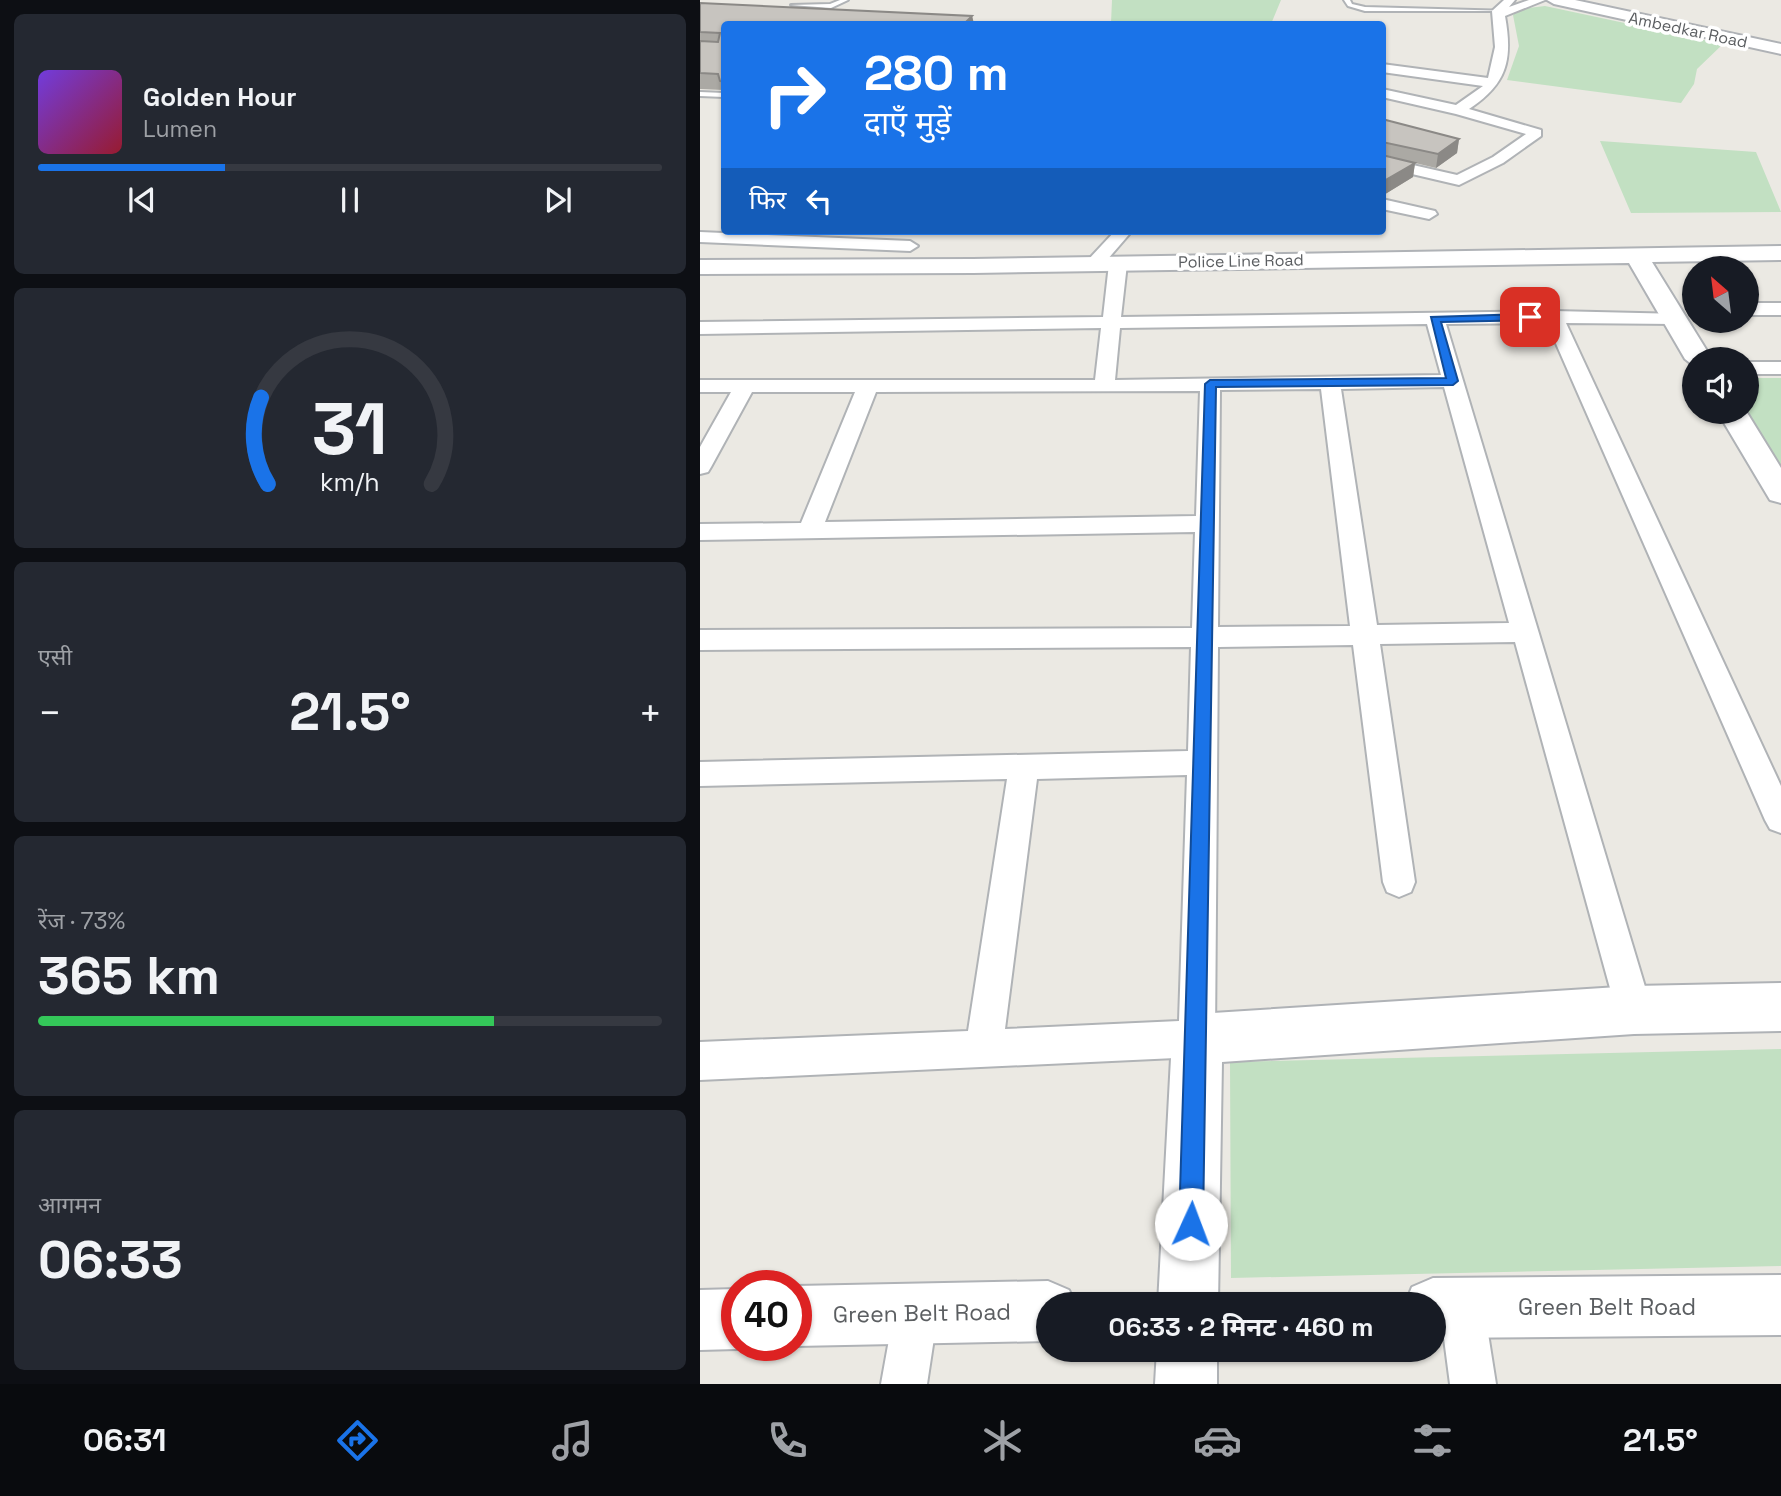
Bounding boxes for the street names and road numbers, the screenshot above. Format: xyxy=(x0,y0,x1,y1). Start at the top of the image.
street label: Ambedkar Road xyxy=(1627,7,1749,53)
street label: Police Line Road xyxy=(1178,249,1304,273)
street label: Green Belt Road xyxy=(1518,1292,1696,1322)
street label: Green Belt Road xyxy=(833,1296,1011,1330)

